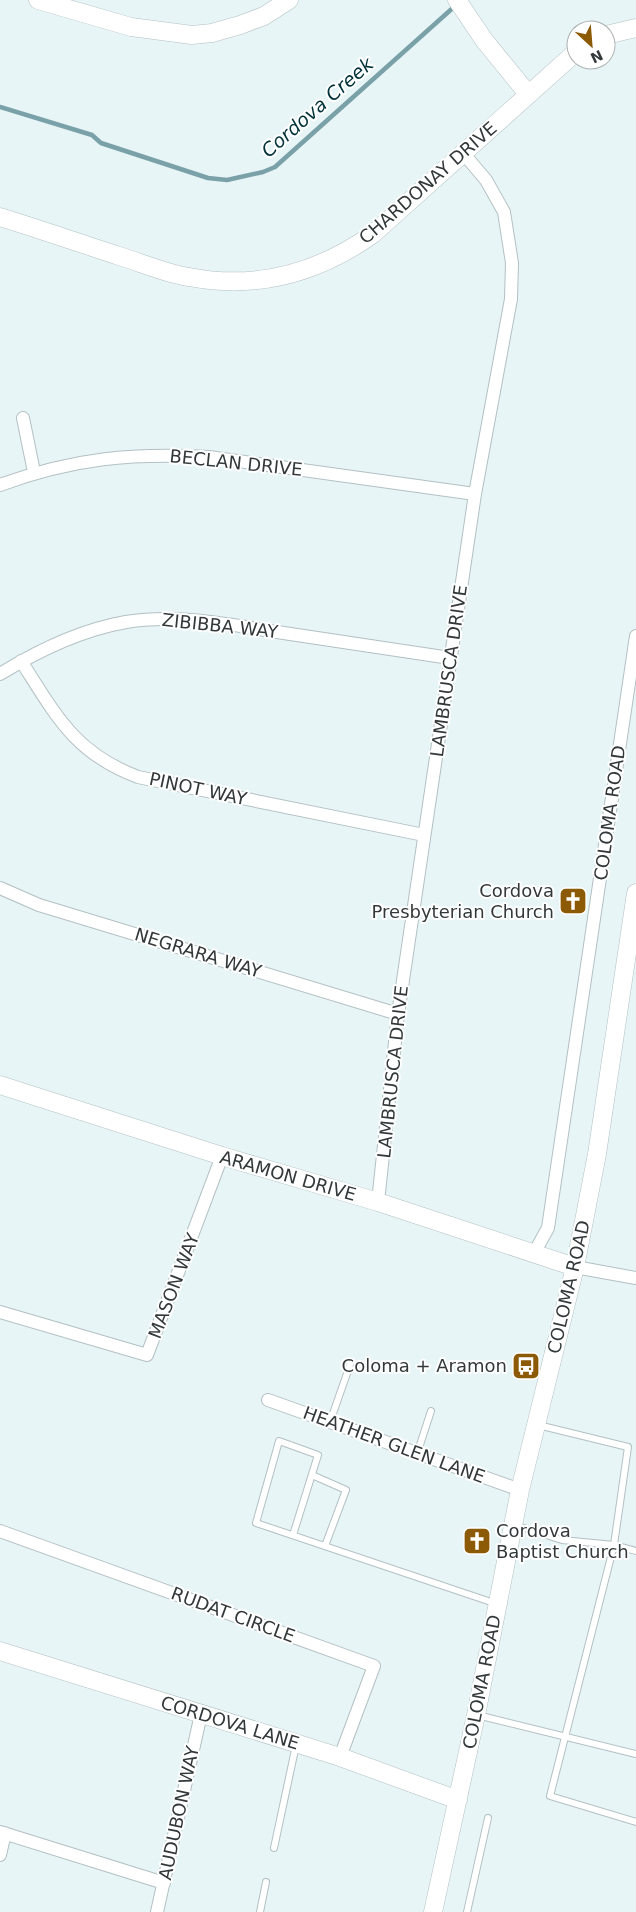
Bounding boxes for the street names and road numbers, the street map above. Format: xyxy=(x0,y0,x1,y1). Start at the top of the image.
street label: CHARDONAY DRIVE xyxy=(355,117,501,248)
street label: BECLAN DRIVE xyxy=(169,445,304,480)
street label: LAMBRUSCA DRIVE xyxy=(426,583,471,758)
street label: ZIBIBBA WAY xyxy=(161,609,280,642)
street label: COLOMA ROAD xyxy=(590,744,629,882)
street label: PINOT WAY xyxy=(147,768,250,809)
street label: NEGRARA WAY xyxy=(132,923,265,982)
street label: LAMBRUSCA DRIVE xyxy=(373,984,412,1159)
street label: ARAMON DRIVE xyxy=(218,1146,359,1205)
street label: COLOMA ROAD xyxy=(543,1218,594,1356)
street label: MASON WAY xyxy=(144,1229,204,1342)
street label: HEATHER GLEN LANE xyxy=(300,1402,488,1487)
street label: RUDAT CIRCLE xyxy=(168,1582,298,1647)
street label: COLOMA ROAD xyxy=(458,1613,505,1751)
street label: CORDOVA LANE xyxy=(158,1691,302,1754)
street label: AUDUBON WAY xyxy=(154,1743,203,1882)

